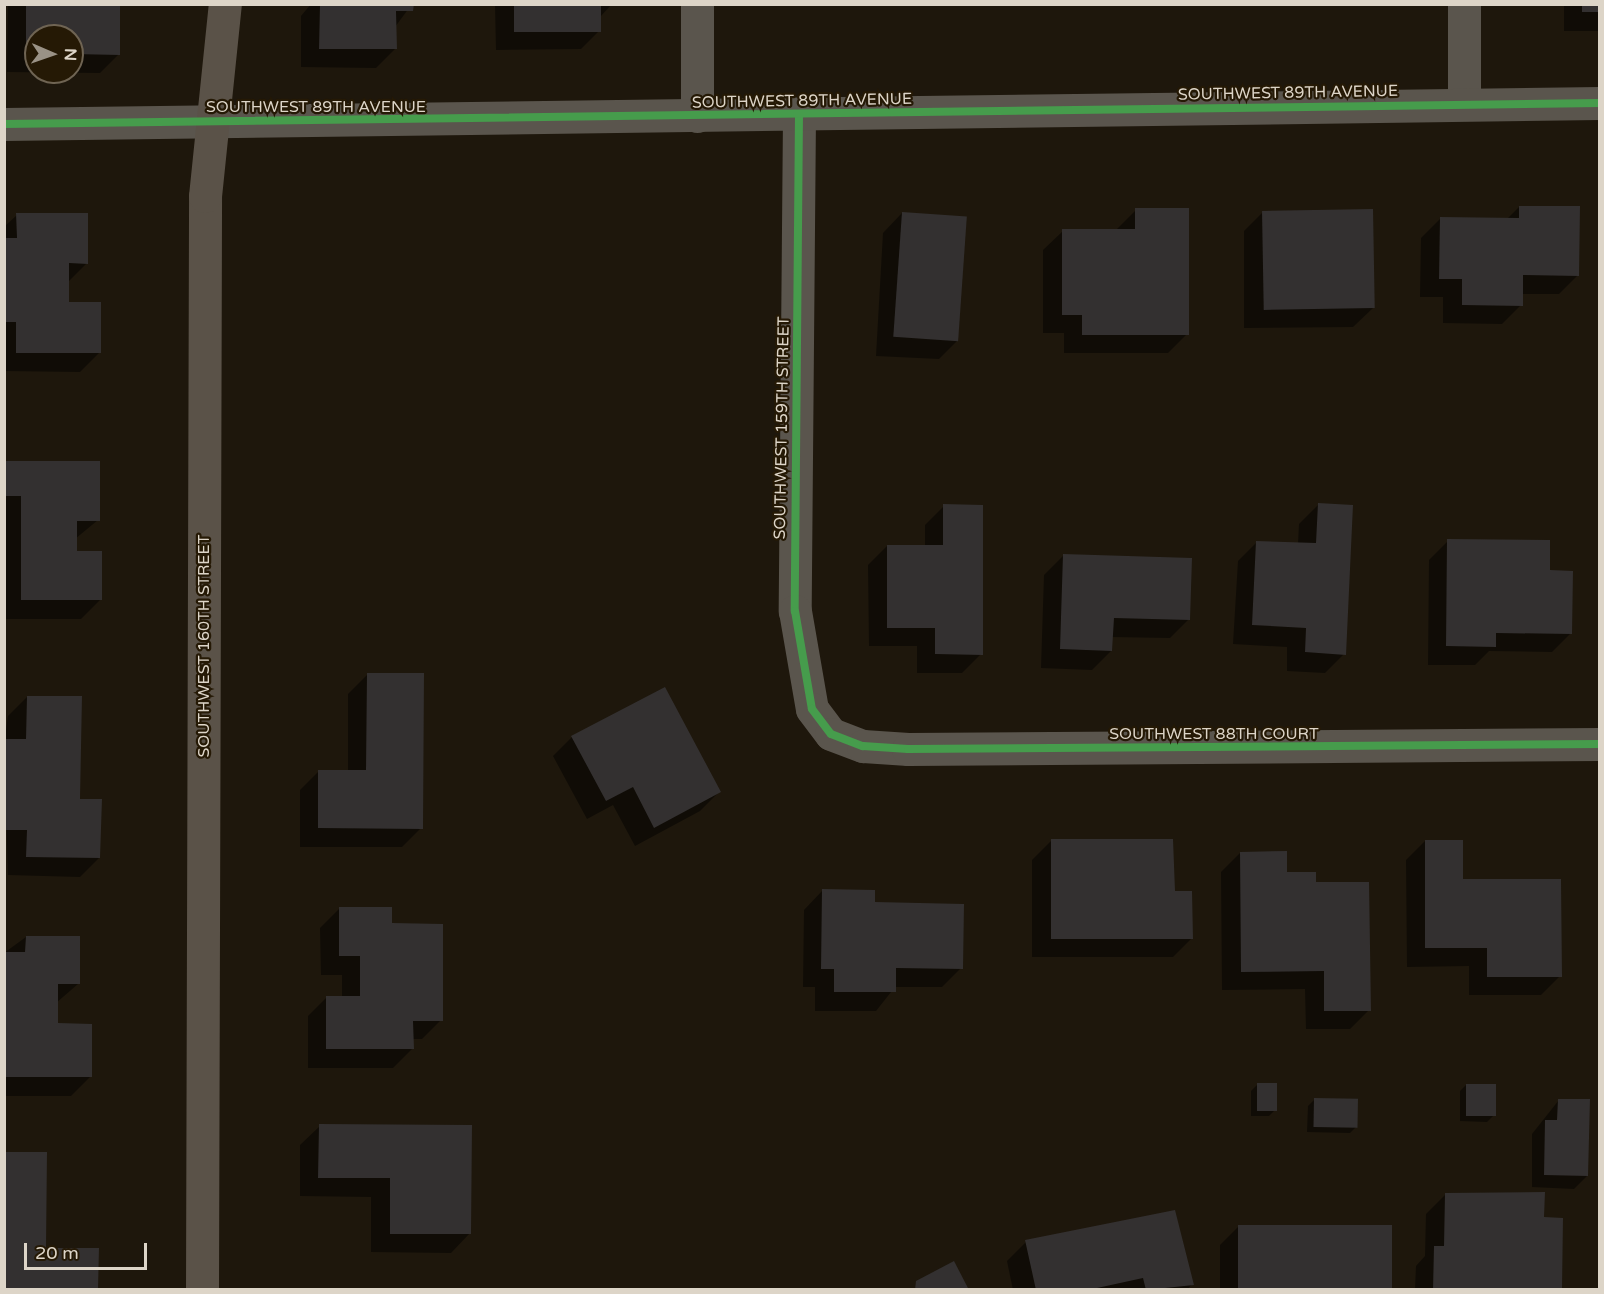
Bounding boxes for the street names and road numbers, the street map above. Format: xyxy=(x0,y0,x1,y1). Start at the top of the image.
street label: SOUTHWEST 89TH AVENUE xyxy=(1178,81,1398,105)
street label: SOUTHWEST 89TH AVENUE xyxy=(692,89,912,113)
street label: SOUTHWEST 89TH AVENUE xyxy=(206,97,426,117)
street label: SOUTHWEST 159TH STREET xyxy=(770,316,794,540)
street label: SOUTHWEST 160TH STREET xyxy=(194,534,214,758)
street label: SOUTHWEST 88TH COURT xyxy=(1109,724,1319,744)

